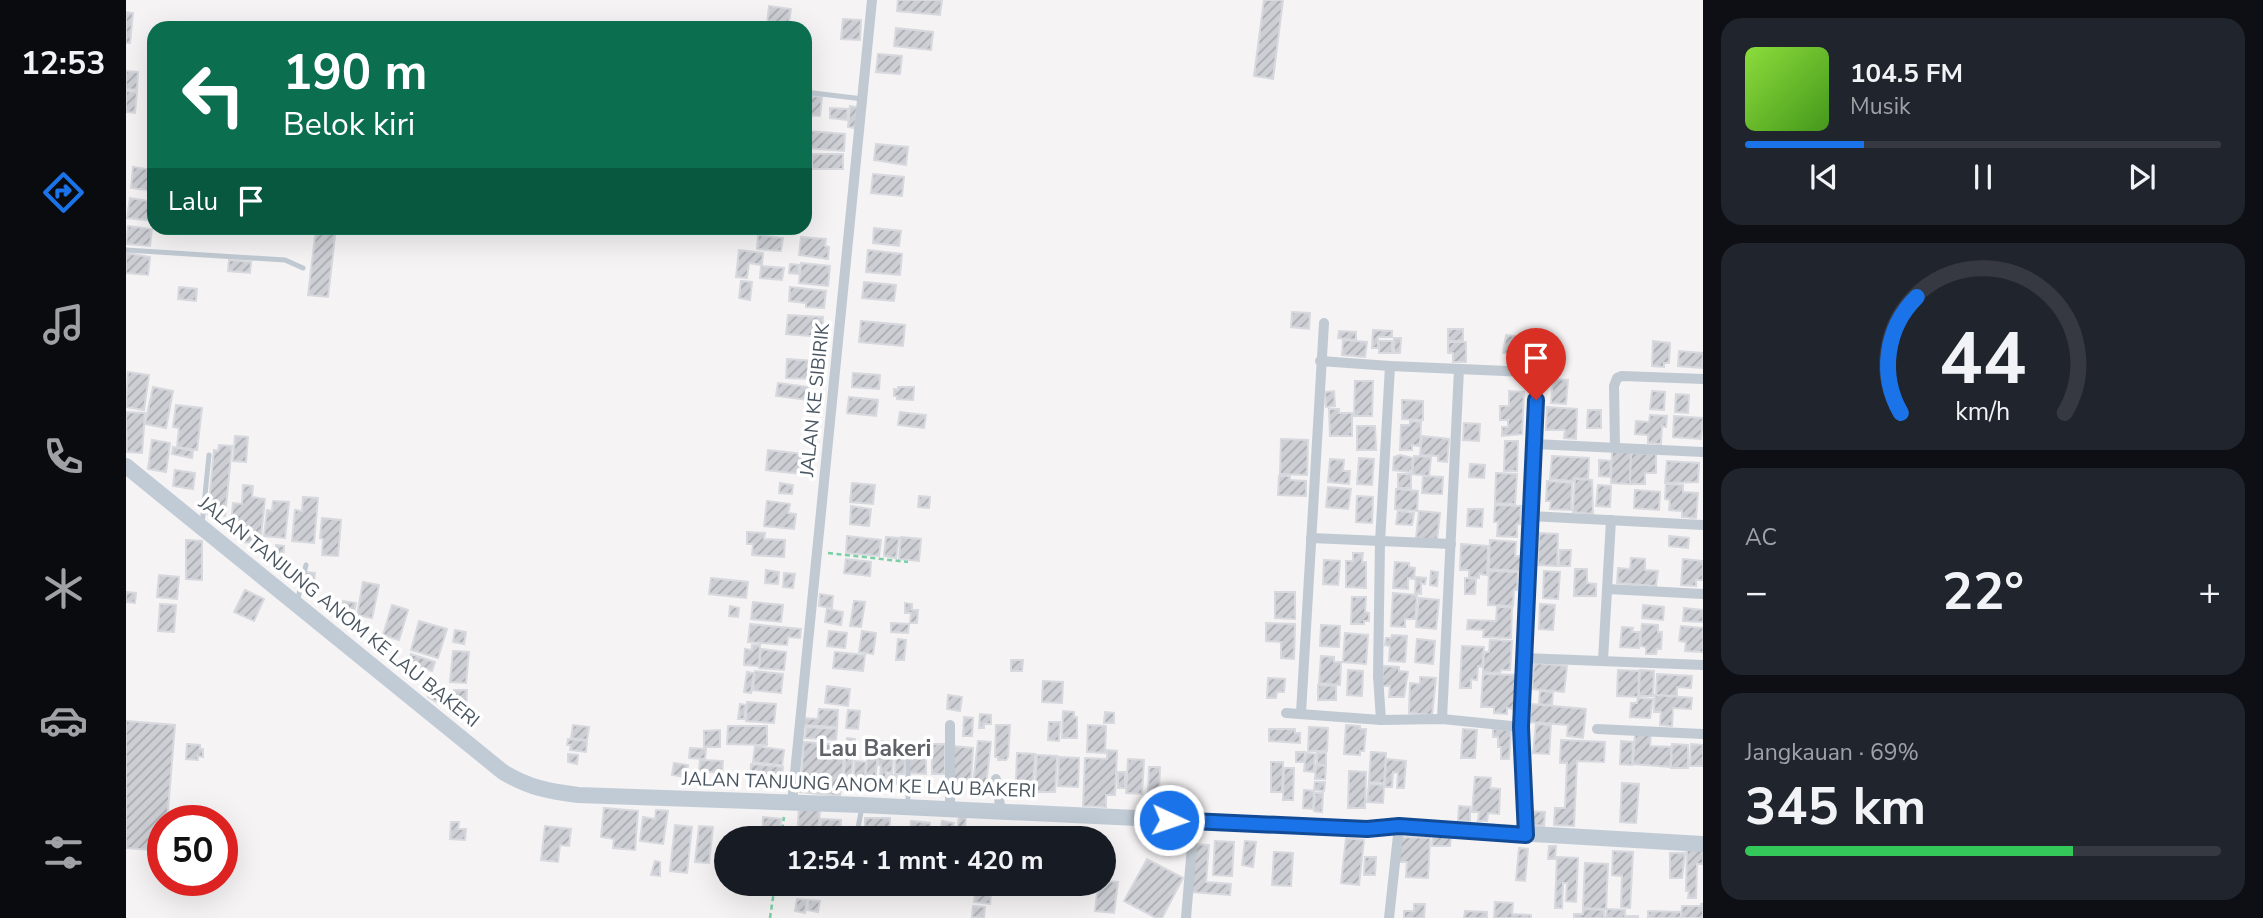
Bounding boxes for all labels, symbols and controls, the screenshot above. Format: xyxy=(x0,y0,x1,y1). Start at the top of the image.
text: 190 m xyxy=(283,39,427,106)
text: 12:53 xyxy=(21,42,105,85)
icon: left xyxy=(168,49,259,140)
text: 104.5 FM xyxy=(1850,56,1963,91)
text: Musik xyxy=(1850,91,1910,122)
text: Belok kiri xyxy=(283,103,415,146)
icon: previous xyxy=(1805,158,1843,196)
icon: pause xyxy=(1964,158,2002,196)
icon: next xyxy=(2123,158,2161,196)
icon: directions xyxy=(39,168,88,217)
icon: arrive xyxy=(232,182,270,220)
text: Lalu xyxy=(168,184,218,219)
icon: music xyxy=(39,300,88,349)
text: 44 xyxy=(1939,309,2027,409)
street label: JALAN KE SIBIRIK xyxy=(794,321,836,479)
pin xyxy=(1506,328,1566,400)
icon: arrive xyxy=(1517,339,1555,377)
text: km/h xyxy=(1955,394,2011,428)
icon: phone xyxy=(39,432,88,481)
street label: JALAN TANJUNG ANOM KE LAU BAKERI xyxy=(192,490,485,734)
text: AC xyxy=(1745,522,1777,553)
text: 22° xyxy=(1942,556,2024,627)
icon: climate xyxy=(39,564,88,613)
text: − xyxy=(1745,567,1768,618)
text: + xyxy=(2198,567,2221,618)
icon: car xyxy=(39,696,88,745)
district label: Lau Bakeri xyxy=(819,733,931,764)
text: Jangkauan · 69% xyxy=(1745,737,1919,768)
street label: JALAN TANJUNG ANOM KE LAU BAKERI xyxy=(681,766,1036,804)
text: 345 km xyxy=(1745,771,1926,842)
position arrow xyxy=(1132,783,1206,857)
speed limit sign: 50 xyxy=(147,805,238,896)
icon: filters xyxy=(39,828,88,877)
text: 12:54 · 1 mnt · 420 m xyxy=(786,843,1044,878)

